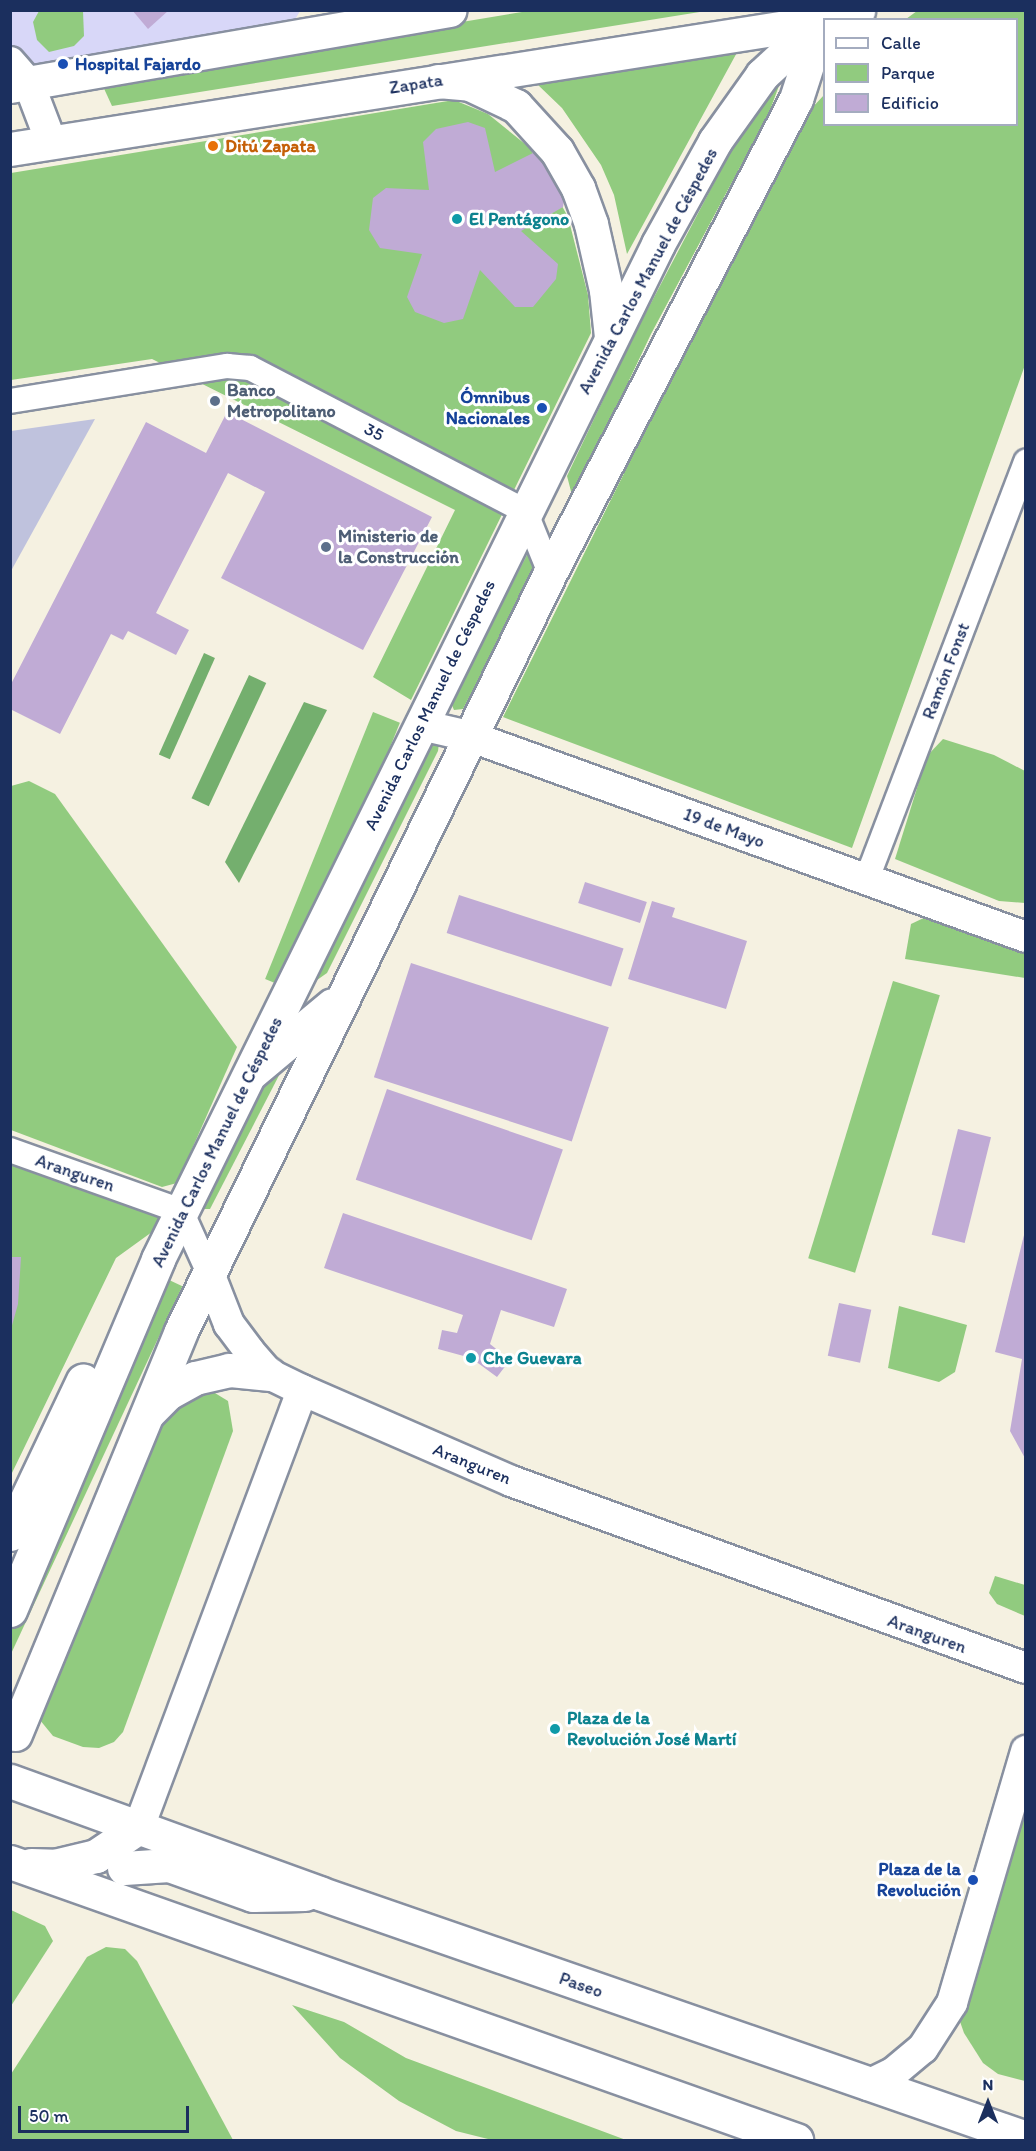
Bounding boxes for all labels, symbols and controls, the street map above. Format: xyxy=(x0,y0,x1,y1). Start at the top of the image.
legend xyxy=(823,18,1018,126)
text: Calle xyxy=(881,32,921,54)
place label: Hospital Fajardo xyxy=(75,53,200,75)
marker: Hospital Fajardo xyxy=(56,57,70,71)
text: Parque xyxy=(881,62,935,84)
street label: Zapata xyxy=(388,69,444,99)
text: Edificio xyxy=(881,92,939,114)
place label: Ditú Zapata xyxy=(225,135,316,157)
marker: Ditú Zapata xyxy=(206,139,220,153)
street label: Avenida Carlos Manuel de Céspedes xyxy=(574,144,722,398)
place label: El Pentágono xyxy=(469,208,570,230)
marker: El Pentágono xyxy=(450,212,464,226)
place label: Banco Metropolitano xyxy=(227,380,336,422)
place label: Ómnibus Nacionales xyxy=(446,387,530,430)
marker: Banco Metropolitano xyxy=(208,394,222,408)
marker: Ómnibus Nacionales xyxy=(535,401,549,415)
street label: 35 xyxy=(360,418,388,446)
place label: Ministerio de la Construcción xyxy=(338,526,460,568)
marker: Ministerio de la Construcción xyxy=(319,540,333,554)
street label: Avenida Carlos Manuel de Céspedes xyxy=(360,576,500,834)
street label: Ramón Fonst xyxy=(918,620,974,722)
street label: 19 de Mayo xyxy=(680,803,768,853)
street label: Avenida Carlos Manuel de Céspedes xyxy=(147,1013,287,1271)
street label: Aranguren xyxy=(33,1149,117,1197)
place label: Che Guevara xyxy=(483,1347,582,1369)
marker: Che Guevara xyxy=(464,1351,478,1365)
street label: Aranguren xyxy=(430,1439,514,1489)
street label: Aranguren xyxy=(885,1610,969,1658)
place label: Plaza de la Revolución José Martí xyxy=(567,1708,736,1750)
marker: Plaza de la Revolución José Martí xyxy=(548,1722,562,1736)
place label: Plaza de la Revolución xyxy=(877,1859,961,1902)
marker: Plaza de la Revolución xyxy=(966,1873,980,1887)
street label: Paseo xyxy=(556,1967,606,2003)
north arrow xyxy=(958,2073,1018,2133)
text: N xyxy=(983,2075,993,2094)
scale bar xyxy=(21,2094,192,2132)
text: 50 m xyxy=(29,2105,69,2127)

